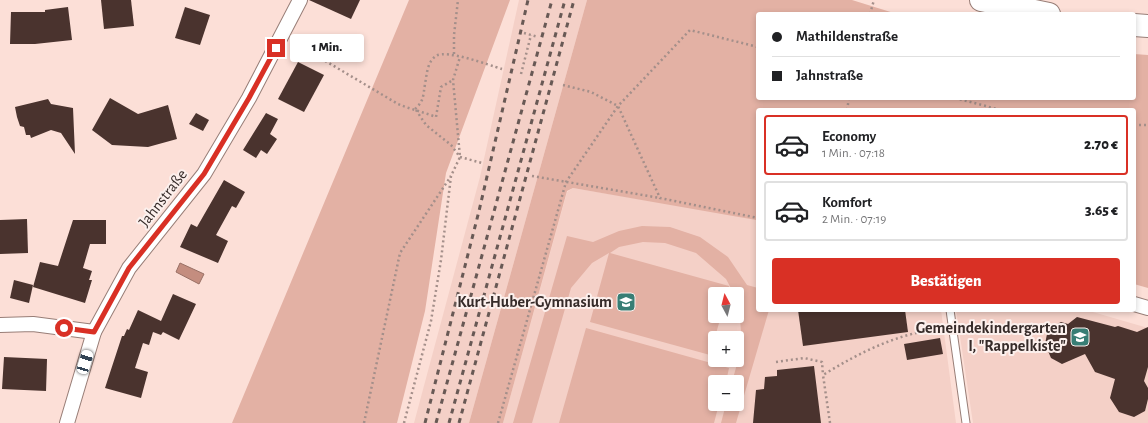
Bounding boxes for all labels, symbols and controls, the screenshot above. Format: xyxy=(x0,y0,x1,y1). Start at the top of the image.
text: Mathildenstraße xyxy=(796,29,898,44)
callout: 1 Min. xyxy=(290,34,364,62)
route end xyxy=(267,39,285,57)
text: 1 Min. xyxy=(312,41,342,54)
text: Jahnstraße xyxy=(796,68,863,83)
icon: car xyxy=(774,127,810,163)
text: Economy xyxy=(822,129,876,144)
text: 2.70 € xyxy=(1084,137,1118,152)
text: 1 Min. · 07:18 xyxy=(822,147,885,160)
street label: Jahnstraße xyxy=(136,166,190,230)
icon: car xyxy=(774,193,810,229)
text: Komfort xyxy=(822,195,872,210)
text: 3.65 € xyxy=(1085,203,1118,218)
text: 2 Min. · 07:19 xyxy=(822,213,886,226)
button: Bestätigen xyxy=(772,258,1120,304)
north arrow xyxy=(708,287,744,323)
map controls xyxy=(708,287,744,411)
school or university icon: Kurt-Huber-Gymnasium xyxy=(615,291,637,313)
place label: Kurt-Huber-Gymnasium xyxy=(457,294,612,311)
route start xyxy=(55,319,73,337)
place label: Gemeindekindergarten I, "Rappelkiste" xyxy=(916,320,1066,354)
school or university icon: Gemeindekindergarten I, "Rappelkiste" xyxy=(1069,326,1091,348)
button: + xyxy=(708,331,744,367)
car xyxy=(76,349,94,375)
button: − xyxy=(708,375,744,411)

